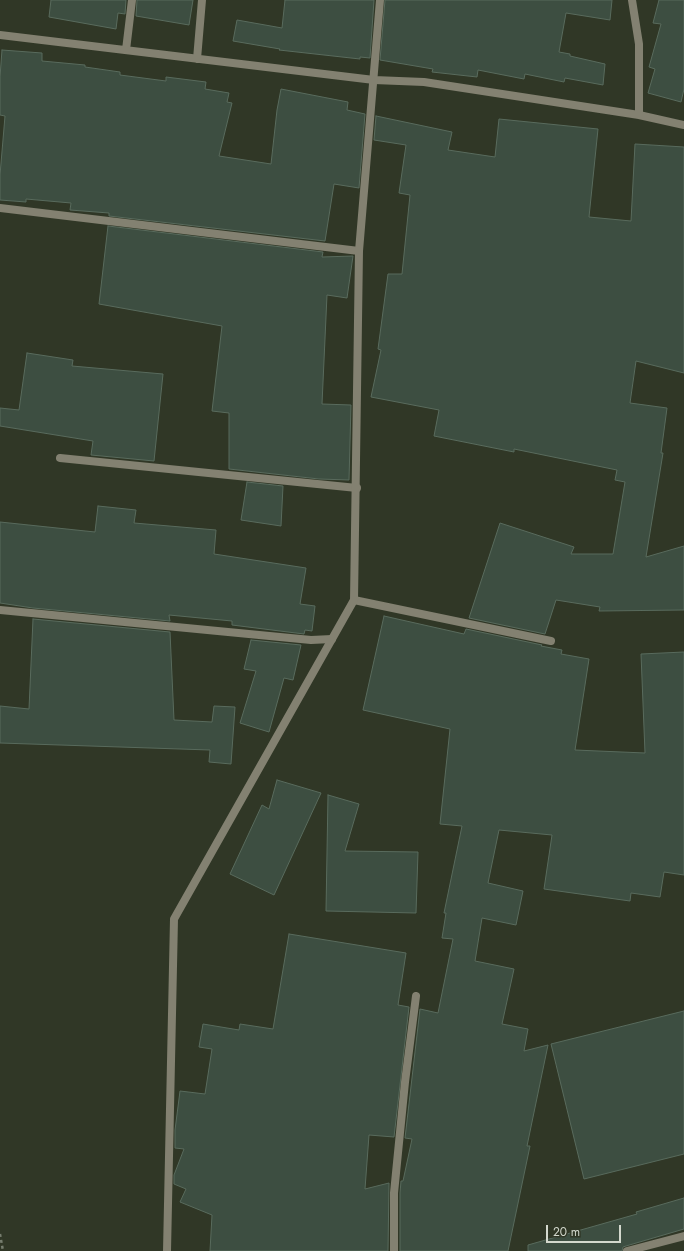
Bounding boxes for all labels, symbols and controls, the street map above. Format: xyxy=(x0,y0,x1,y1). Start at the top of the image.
scale bar xyxy=(548,1217,623,1243)
text: 20 m xyxy=(553,1223,580,1241)

